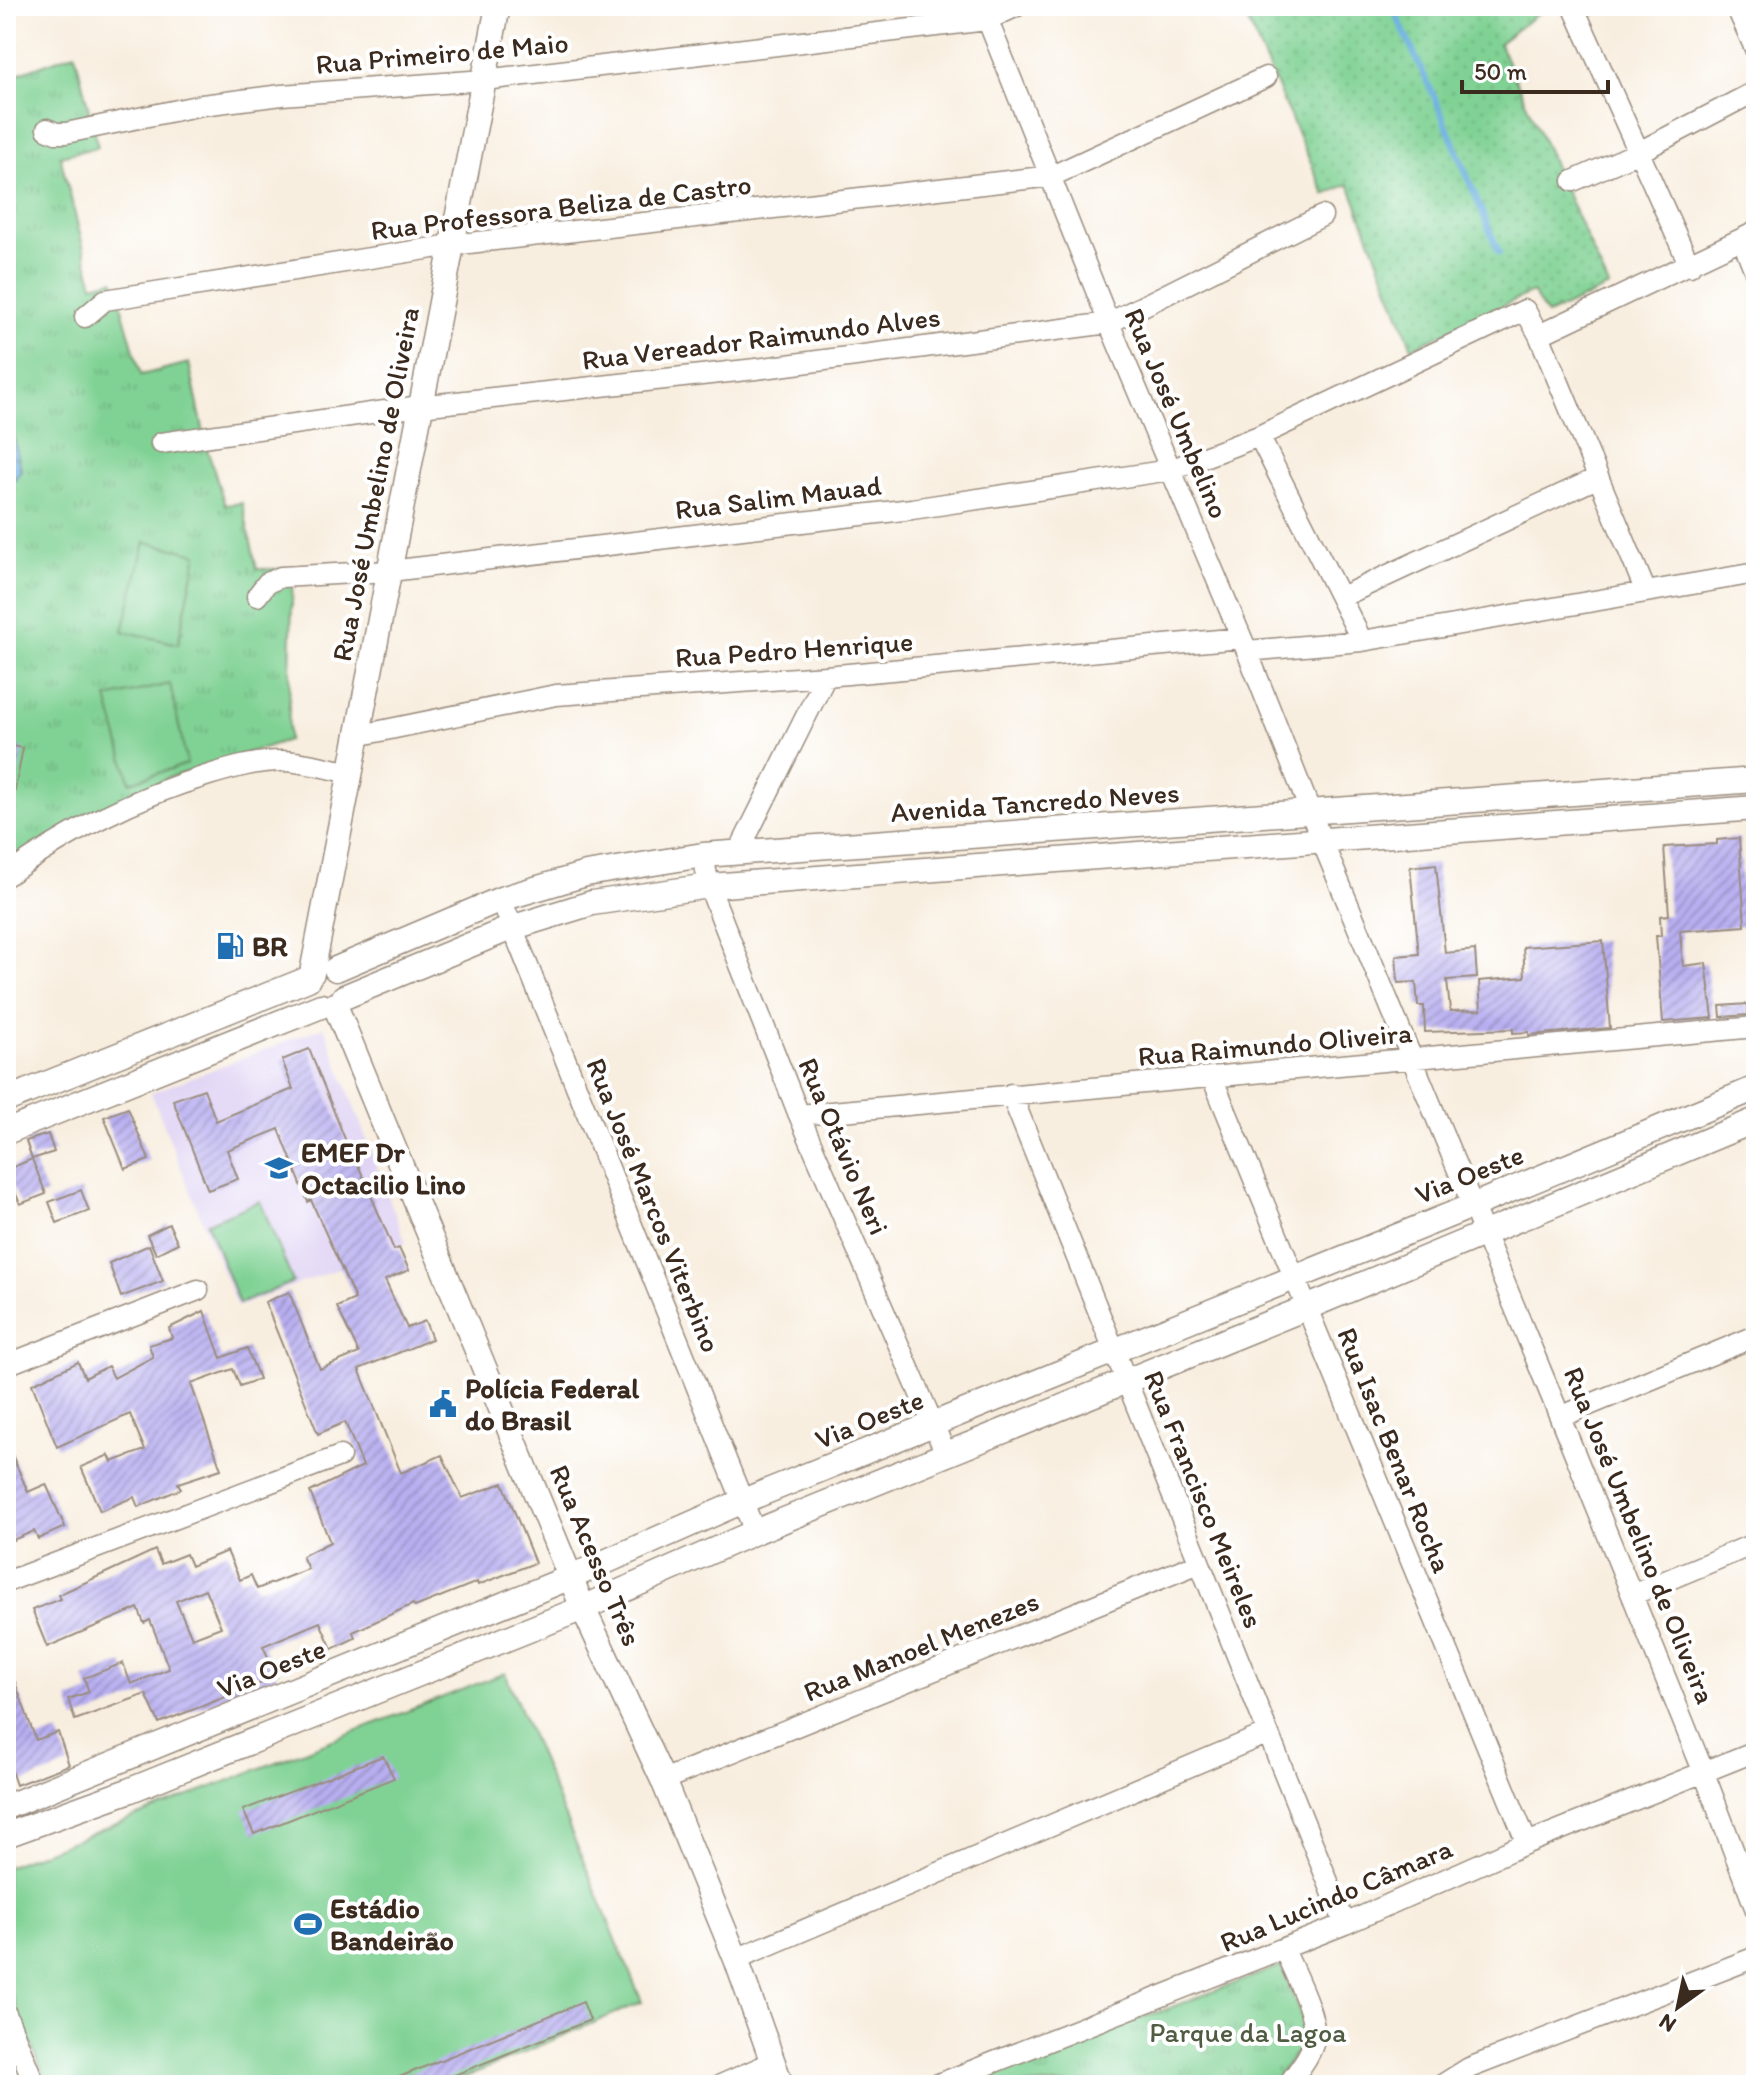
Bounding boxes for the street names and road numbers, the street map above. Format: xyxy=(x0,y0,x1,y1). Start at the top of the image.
street label: Rua Primeiro de Maio xyxy=(314,25,570,81)
street label: Rua Professora Beliza de Castro xyxy=(369,167,753,247)
street label: Rua Vereador Raimundo Alves xyxy=(580,299,942,377)
street label: Rua José Umbelino xyxy=(1117,303,1237,523)
street label: Rua José Umbelino de Oliveira xyxy=(324,304,426,664)
street label: Rua Salim Mauad xyxy=(673,467,883,527)
street label: Rua Pedro Henrique xyxy=(674,624,914,674)
street label: Avenida Tancredo Neves xyxy=(889,775,1181,829)
street label: Rua Raimundo Oliveira xyxy=(1136,1015,1414,1073)
street label: Rua Otávio Neri xyxy=(791,1052,897,1240)
street label: Rua José Marcos Viterbino xyxy=(579,1053,729,1357)
street label: Via Oeste xyxy=(1410,1137,1528,1211)
street label: Rua Isac Benar Rocha xyxy=(1330,1323,1460,1578)
street label: Rua José Umbelino de Oliveira xyxy=(1557,1362,1723,1709)
street label: Rua Francisco Meireles xyxy=(1137,1365,1271,1633)
street label: Via Oeste xyxy=(810,1382,928,1456)
street label: Rua Acesso Três xyxy=(543,1459,649,1651)
street label: Rua Manoel Menezes xyxy=(799,1583,1043,1709)
street label: Via Oeste xyxy=(212,1631,330,1705)
street label: Rua Lucindo Câmara xyxy=(1215,1831,1458,1959)

